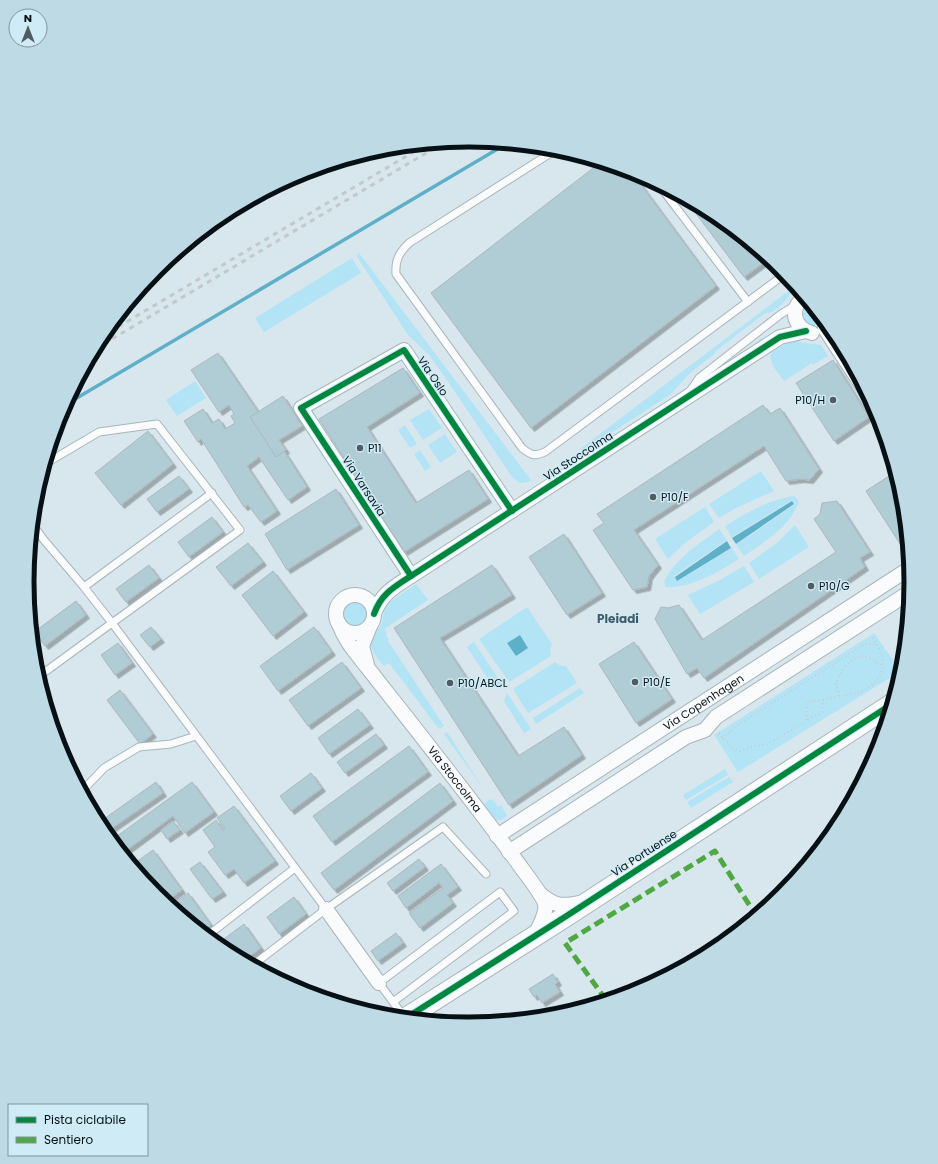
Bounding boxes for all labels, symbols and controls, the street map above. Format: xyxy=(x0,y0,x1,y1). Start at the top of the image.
north arrow xyxy=(8,8,48,48)
text: N xyxy=(24,10,32,26)
street label: Via Oslo xyxy=(414,353,452,399)
place label: P10/H xyxy=(795,392,825,408)
marker: P10/H xyxy=(828,395,838,405)
street label: Via Stoccolma xyxy=(540,428,616,484)
place label: P11 xyxy=(368,440,381,456)
marker: P11 xyxy=(355,443,365,453)
street label: Via Varsavia xyxy=(339,453,389,519)
place label: P10/F xyxy=(661,489,689,505)
marker: P10/F xyxy=(648,492,658,502)
place label: P10/G xyxy=(819,578,850,594)
marker: P10/G xyxy=(806,581,816,591)
district label: Pleiadi xyxy=(597,610,639,627)
street label: Via Copenhagen xyxy=(660,670,747,734)
place label: P10/E xyxy=(643,674,671,690)
place label: P10/ABCL xyxy=(458,675,508,691)
marker: P10/E xyxy=(630,677,640,687)
marker: P10/ABCL xyxy=(445,678,455,688)
street label: Via Stoccolma xyxy=(424,743,486,816)
street label: Via Portuense xyxy=(608,826,680,880)
legend xyxy=(8,1104,148,1156)
text: Pista ciclabile xyxy=(44,1111,126,1128)
text: Sentiero xyxy=(44,1131,93,1148)

